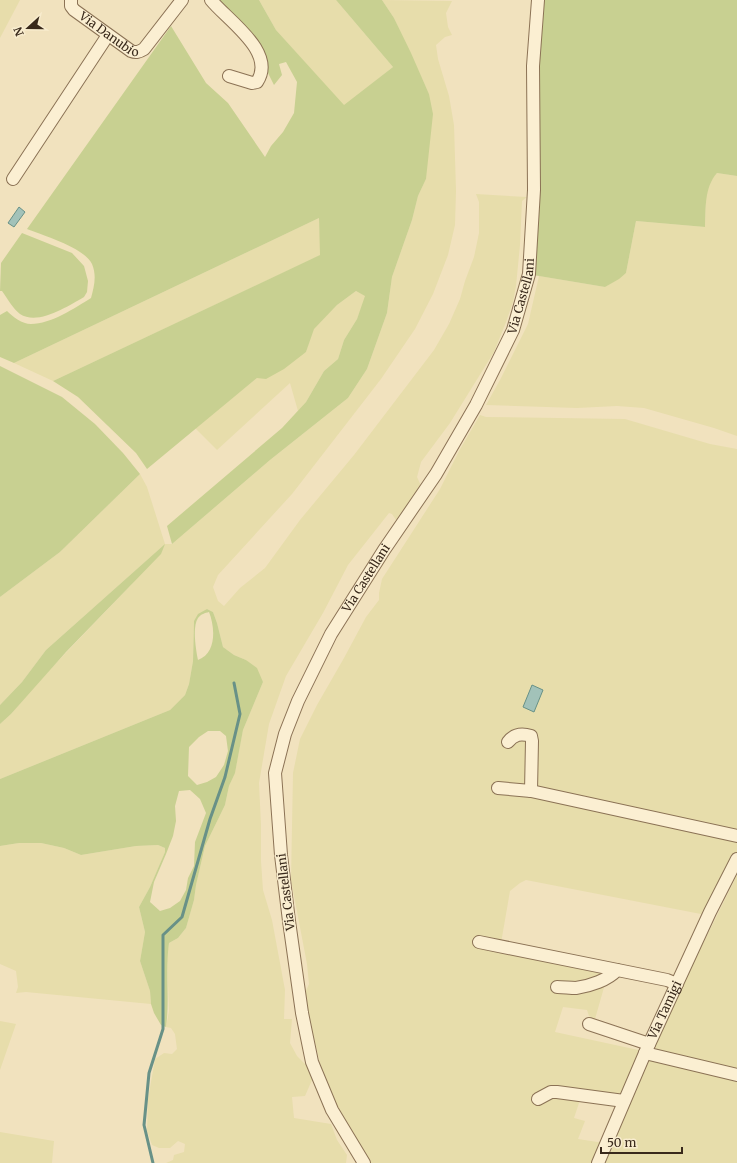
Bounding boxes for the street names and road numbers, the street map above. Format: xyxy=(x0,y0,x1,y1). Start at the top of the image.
street label: Via Danubio xyxy=(76,8,139,59)
street label: Via Castellani xyxy=(504,258,537,336)
street label: Via Castellani xyxy=(338,541,393,616)
street label: Via Castellani xyxy=(273,852,298,933)
street label: Via Tamigi xyxy=(644,978,684,1042)

